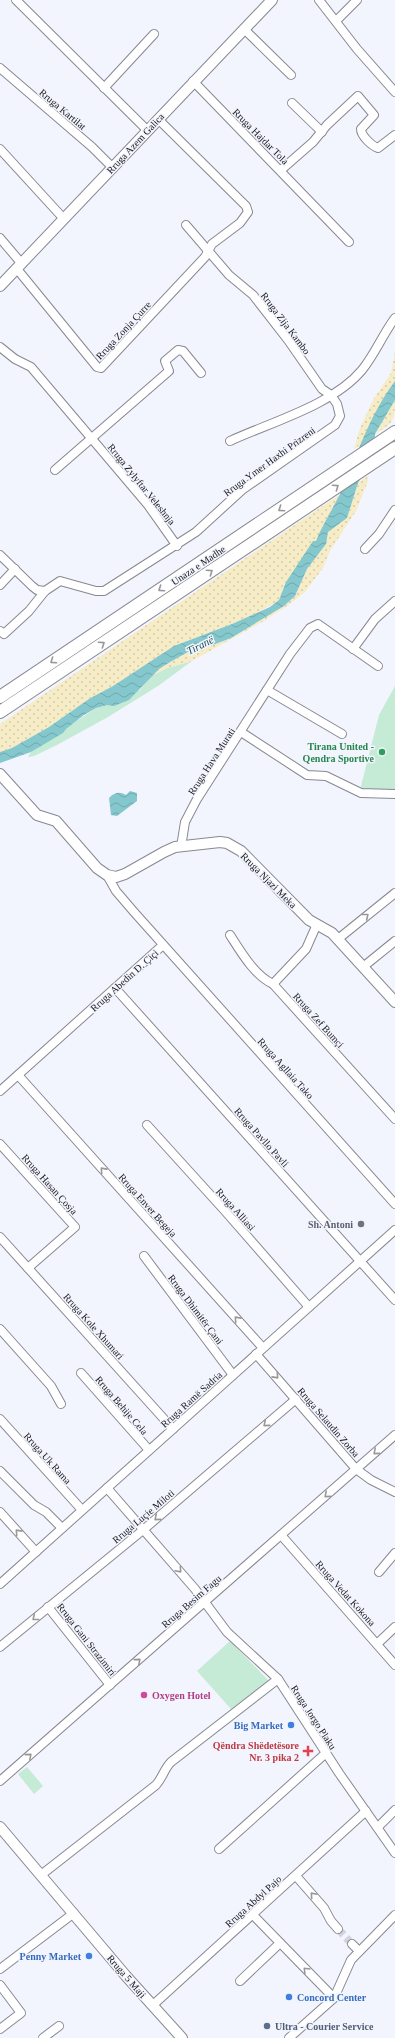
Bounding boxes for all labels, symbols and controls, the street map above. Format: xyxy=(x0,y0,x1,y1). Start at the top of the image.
street label: Rruga Kartilat xyxy=(37,87,88,132)
street label: Rruga Hajdar Tola xyxy=(231,106,291,167)
street label: Rruga Azem Galica xyxy=(104,110,167,176)
street label: Rruga Zija Kambo xyxy=(259,290,313,357)
street label: Rruga Zonja Çurre xyxy=(94,299,154,362)
street label: Rruga Ymer Haxhi Prizreni xyxy=(221,424,317,498)
street label: Rruga Zylyftar Veleshnja xyxy=(106,442,178,527)
one-way arrow xyxy=(332,485,339,492)
one-way arrow xyxy=(278,504,285,512)
street label: Unaza e Madhe xyxy=(169,543,228,588)
one-way arrow xyxy=(206,570,213,577)
one-way arrow xyxy=(158,584,165,592)
water label: Tiranë xyxy=(184,633,216,657)
one-way arrow xyxy=(98,641,105,649)
one-way arrow xyxy=(50,656,57,664)
street label: Rruga Hava Murati xyxy=(186,725,237,797)
place label: Tirana United - Qendra Sportive xyxy=(303,741,375,764)
marker: Tirana United - Qendra Sportive xyxy=(377,747,387,757)
street label: Rruga Njazi Meka xyxy=(239,850,299,911)
one-way arrow xyxy=(362,914,369,921)
street label: Rruga Abedin D. Çiçi xyxy=(88,947,161,1014)
street label: Rruga Zef Bumçi xyxy=(291,991,346,1050)
street label: Rruga Agllaia Tako xyxy=(255,1036,316,1101)
street label: Rruga Pavllo Pavli xyxy=(232,1106,291,1169)
street label: Rruga Hasan Çosja xyxy=(20,1152,80,1217)
one-way arrow xyxy=(101,1167,108,1175)
street label: Rruga Enver Begeja xyxy=(116,1172,179,1240)
street label: Rruga Alliasi xyxy=(214,1186,258,1233)
place label: Sh. Antoni xyxy=(308,1219,353,1230)
marker: Sh. Antoni xyxy=(356,1219,366,1229)
street label: Rruga Dhimitër Çani xyxy=(166,1272,226,1346)
street label: Rruga Kole Xhumari xyxy=(61,1291,126,1362)
one-way arrow xyxy=(235,1316,242,1323)
street label: Rruga Ramë Sadria xyxy=(159,1369,225,1430)
one-way arrow xyxy=(271,1372,278,1379)
street label: Rruga Behije Cela xyxy=(93,1374,150,1437)
street label: Rruga Selaudin Zorba xyxy=(296,1385,362,1460)
one-way arrow xyxy=(263,1419,271,1426)
street label: Rruga Uk Rama xyxy=(22,1431,74,1487)
one-way arrow xyxy=(373,1448,380,1455)
street label: Rruga Luçie Miloti xyxy=(110,1487,177,1545)
one-way arrow xyxy=(324,1490,332,1497)
one-way arrow xyxy=(155,1513,162,1520)
one-way arrow xyxy=(15,1529,23,1537)
street label: Rruga Vedat Kokona xyxy=(314,1559,378,1629)
one-way arrow xyxy=(174,1565,181,1573)
street label: Rruga Besim Fagu xyxy=(159,1573,223,1630)
street label: Rruga Gani Strazimiri xyxy=(55,1601,118,1678)
one-way arrow xyxy=(32,1613,39,1620)
one-way arrow xyxy=(133,1658,140,1665)
street label: Rruga Jorgo Plaku xyxy=(289,1683,338,1751)
marker: Oxygen Hotel xyxy=(139,1690,149,1700)
place label: Oxygen Hotel xyxy=(152,1690,211,1701)
place label: Big Market xyxy=(234,1720,284,1731)
marker: Big Market xyxy=(286,1720,296,1730)
place label: Qëndra Shëdetësore Nr. 3 pika 2 xyxy=(213,1740,300,1763)
marker: Qëndra Shëdetësore Nr. 3 pika 2 xyxy=(302,1745,314,1757)
one-way arrow xyxy=(25,1753,32,1760)
street label: Rruga Abdyl Pajo xyxy=(223,1873,284,1929)
one-way arrow xyxy=(310,1892,317,1900)
place label: Penny Market xyxy=(20,1951,82,1962)
marker: Penny Market xyxy=(84,1951,94,1961)
street label: Rruga 5 Maji xyxy=(105,1953,148,2000)
one-way arrow xyxy=(304,1967,311,1975)
marker: Concord Center xyxy=(284,1992,294,2002)
place label: Concord Center xyxy=(297,1992,367,2003)
marker: Ultra - Courier Service xyxy=(262,2021,272,2031)
place label: Ultra - Courier Service xyxy=(275,2021,374,2032)

